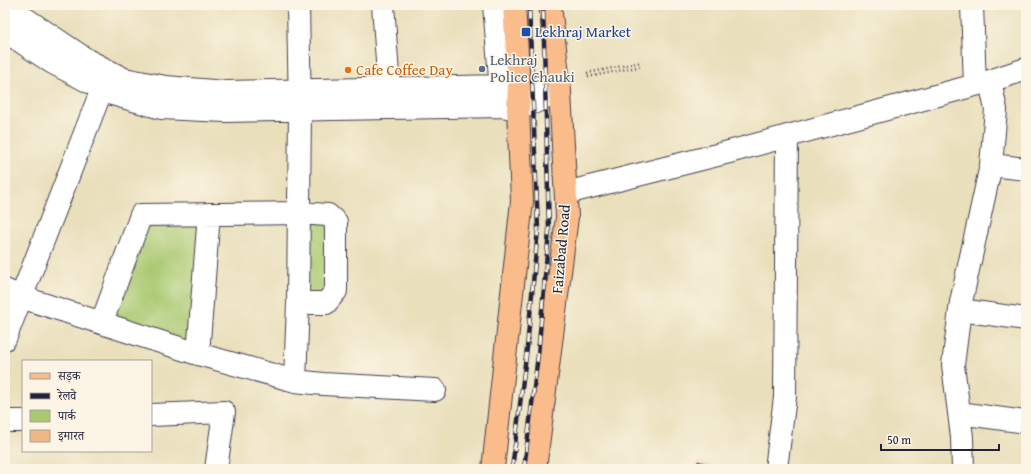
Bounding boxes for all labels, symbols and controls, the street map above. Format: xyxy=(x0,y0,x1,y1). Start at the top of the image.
place label: Lekhraj Market xyxy=(535,21,632,42)
marker: Lekhraj Market xyxy=(520,26,532,38)
place label: Lekhraj Police Chauki xyxy=(490,49,575,87)
place label: Cafe Coffee Day xyxy=(356,59,453,80)
marker: Lekhraj Police Chauki xyxy=(477,64,487,74)
marker: Cafe Coffee Day xyxy=(343,65,353,75)
street label: Faizabad Road xyxy=(546,204,575,294)
legend xyxy=(22,360,152,452)
text: सड़क xyxy=(57,367,82,384)
text: रेलवे xyxy=(56,387,77,404)
text: पार्क xyxy=(57,407,77,424)
scale bar xyxy=(881,426,999,452)
text: इमारत xyxy=(57,427,85,444)
text: 50 m xyxy=(887,431,911,448)

